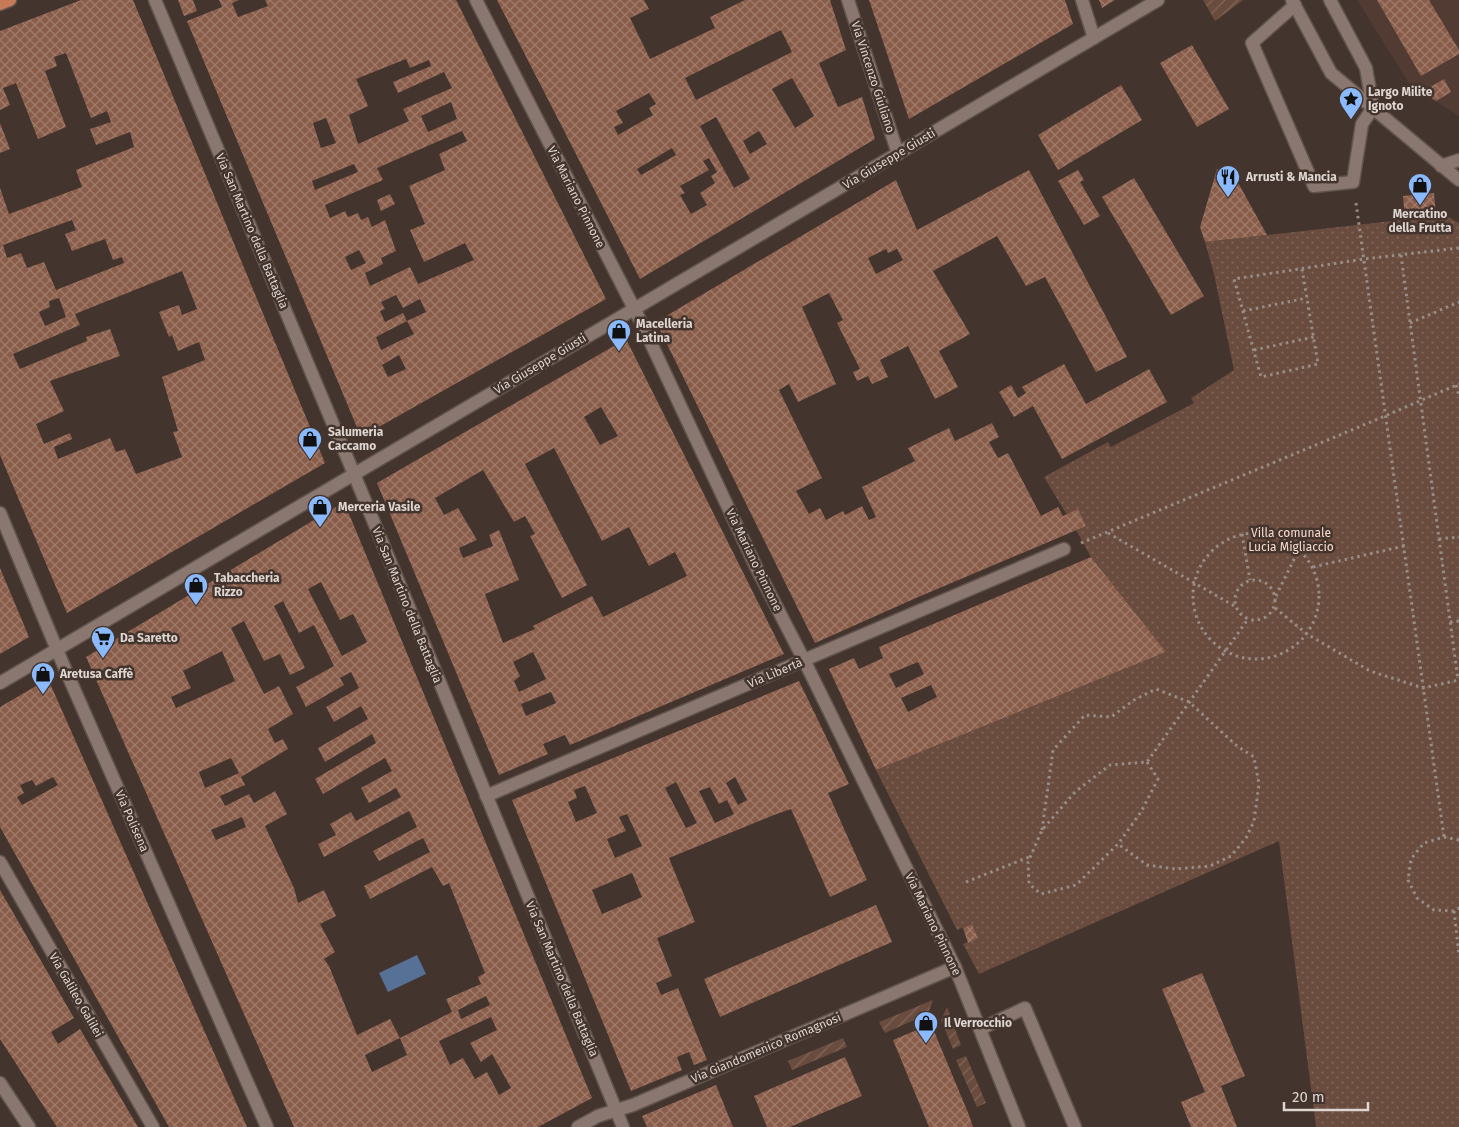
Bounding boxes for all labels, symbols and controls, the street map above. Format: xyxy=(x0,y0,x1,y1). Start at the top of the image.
street label: Via Vincenzo Giuliano xyxy=(848,19,898,135)
place label: Largo Milite Ignoto xyxy=(1368,85,1433,113)
place icon: Largo Milite Ignoto xyxy=(1338,86,1364,120)
street label: Via Giuseppe Giusti xyxy=(840,126,938,192)
street label: Via Mariano Pinnone xyxy=(544,144,608,250)
street label: Via San Martino della Battaglia xyxy=(213,151,291,311)
restaurant icon: Arrusti & Mancia xyxy=(1215,164,1241,198)
place label: Arrusti & Mancia xyxy=(1245,170,1337,184)
shop icon: Mercatino della Frutta xyxy=(1407,172,1433,206)
place label: Mercatino della Frutta xyxy=(1388,207,1452,235)
place label: Macelleria Latina xyxy=(636,317,693,345)
shop icon: Macelleria Latina xyxy=(606,318,632,352)
street label: Via Giuseppe Giusti xyxy=(491,331,589,397)
place label: Salumeria Caccamo xyxy=(328,425,384,453)
shop icon: Salumeria Caccamo xyxy=(297,426,323,460)
shop icon: Merceria Vasile xyxy=(307,494,333,528)
place label: Merceria Vasile xyxy=(338,500,421,514)
street label: Via Mariano Pinnone xyxy=(723,506,785,614)
street label: Via San Martino della Battaglia xyxy=(369,525,445,685)
park label: Villa comunale Lucia Migliaccio xyxy=(1248,526,1334,554)
place label: Tabaccheria Rizzo xyxy=(214,571,280,599)
shop icon: Tabaccheria Rizzo xyxy=(183,572,209,606)
supermarket icon: Da Saretto xyxy=(90,625,116,659)
place label: Da Saretto xyxy=(120,631,178,645)
street label: Via Libertà xyxy=(745,655,805,691)
shop icon: Aretusa Caffè xyxy=(30,661,56,695)
place label: Aretusa Caffè xyxy=(59,667,134,681)
street label: Via Polisena xyxy=(112,788,152,854)
street label: Via Mariano Pinnone xyxy=(902,870,964,978)
street label: Via San Martino della Battaglia xyxy=(523,899,601,1059)
street label: Via Galileo Galilei xyxy=(46,950,106,1040)
street label: Via Giandomenico Romagnosi xyxy=(689,1010,843,1086)
shop icon: Il Verrocchio xyxy=(913,1010,939,1044)
place label: Il Verrocchio xyxy=(944,1016,1012,1030)
scale bar xyxy=(1284,1080,1368,1112)
text: 20 m xyxy=(1292,1088,1325,1106)

